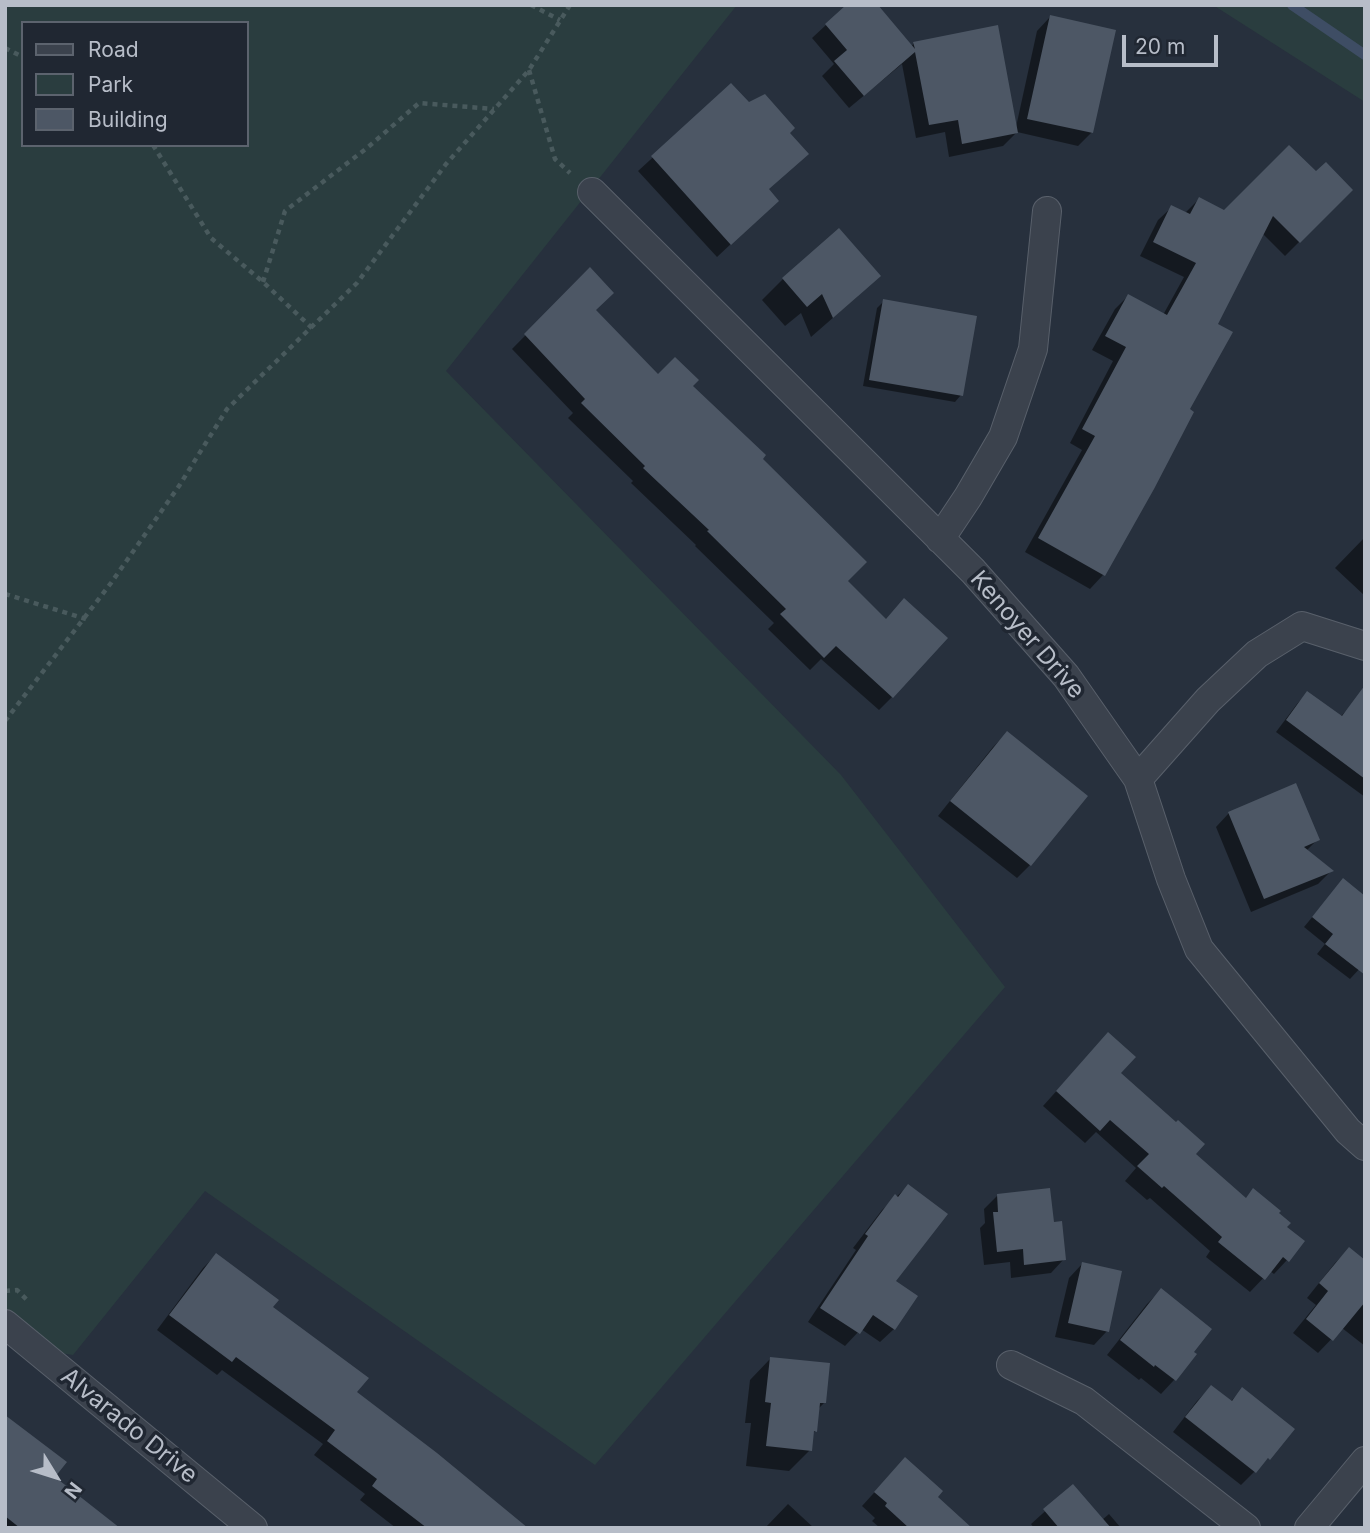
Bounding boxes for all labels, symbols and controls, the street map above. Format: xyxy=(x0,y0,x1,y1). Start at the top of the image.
legend xyxy=(21,21,248,147)
scale bar xyxy=(1125,21,1221,65)
text: 20 m xyxy=(1135,34,1185,59)
text: Road xyxy=(88,37,139,62)
text: Park xyxy=(88,72,133,97)
text: Building xyxy=(88,107,168,132)
street label: Kenoyer Drive xyxy=(964,565,1090,705)
street label: Alvarado Drive xyxy=(55,1362,203,1490)
north arrow xyxy=(21,1442,91,1512)
text: N xyxy=(59,1477,86,1503)

